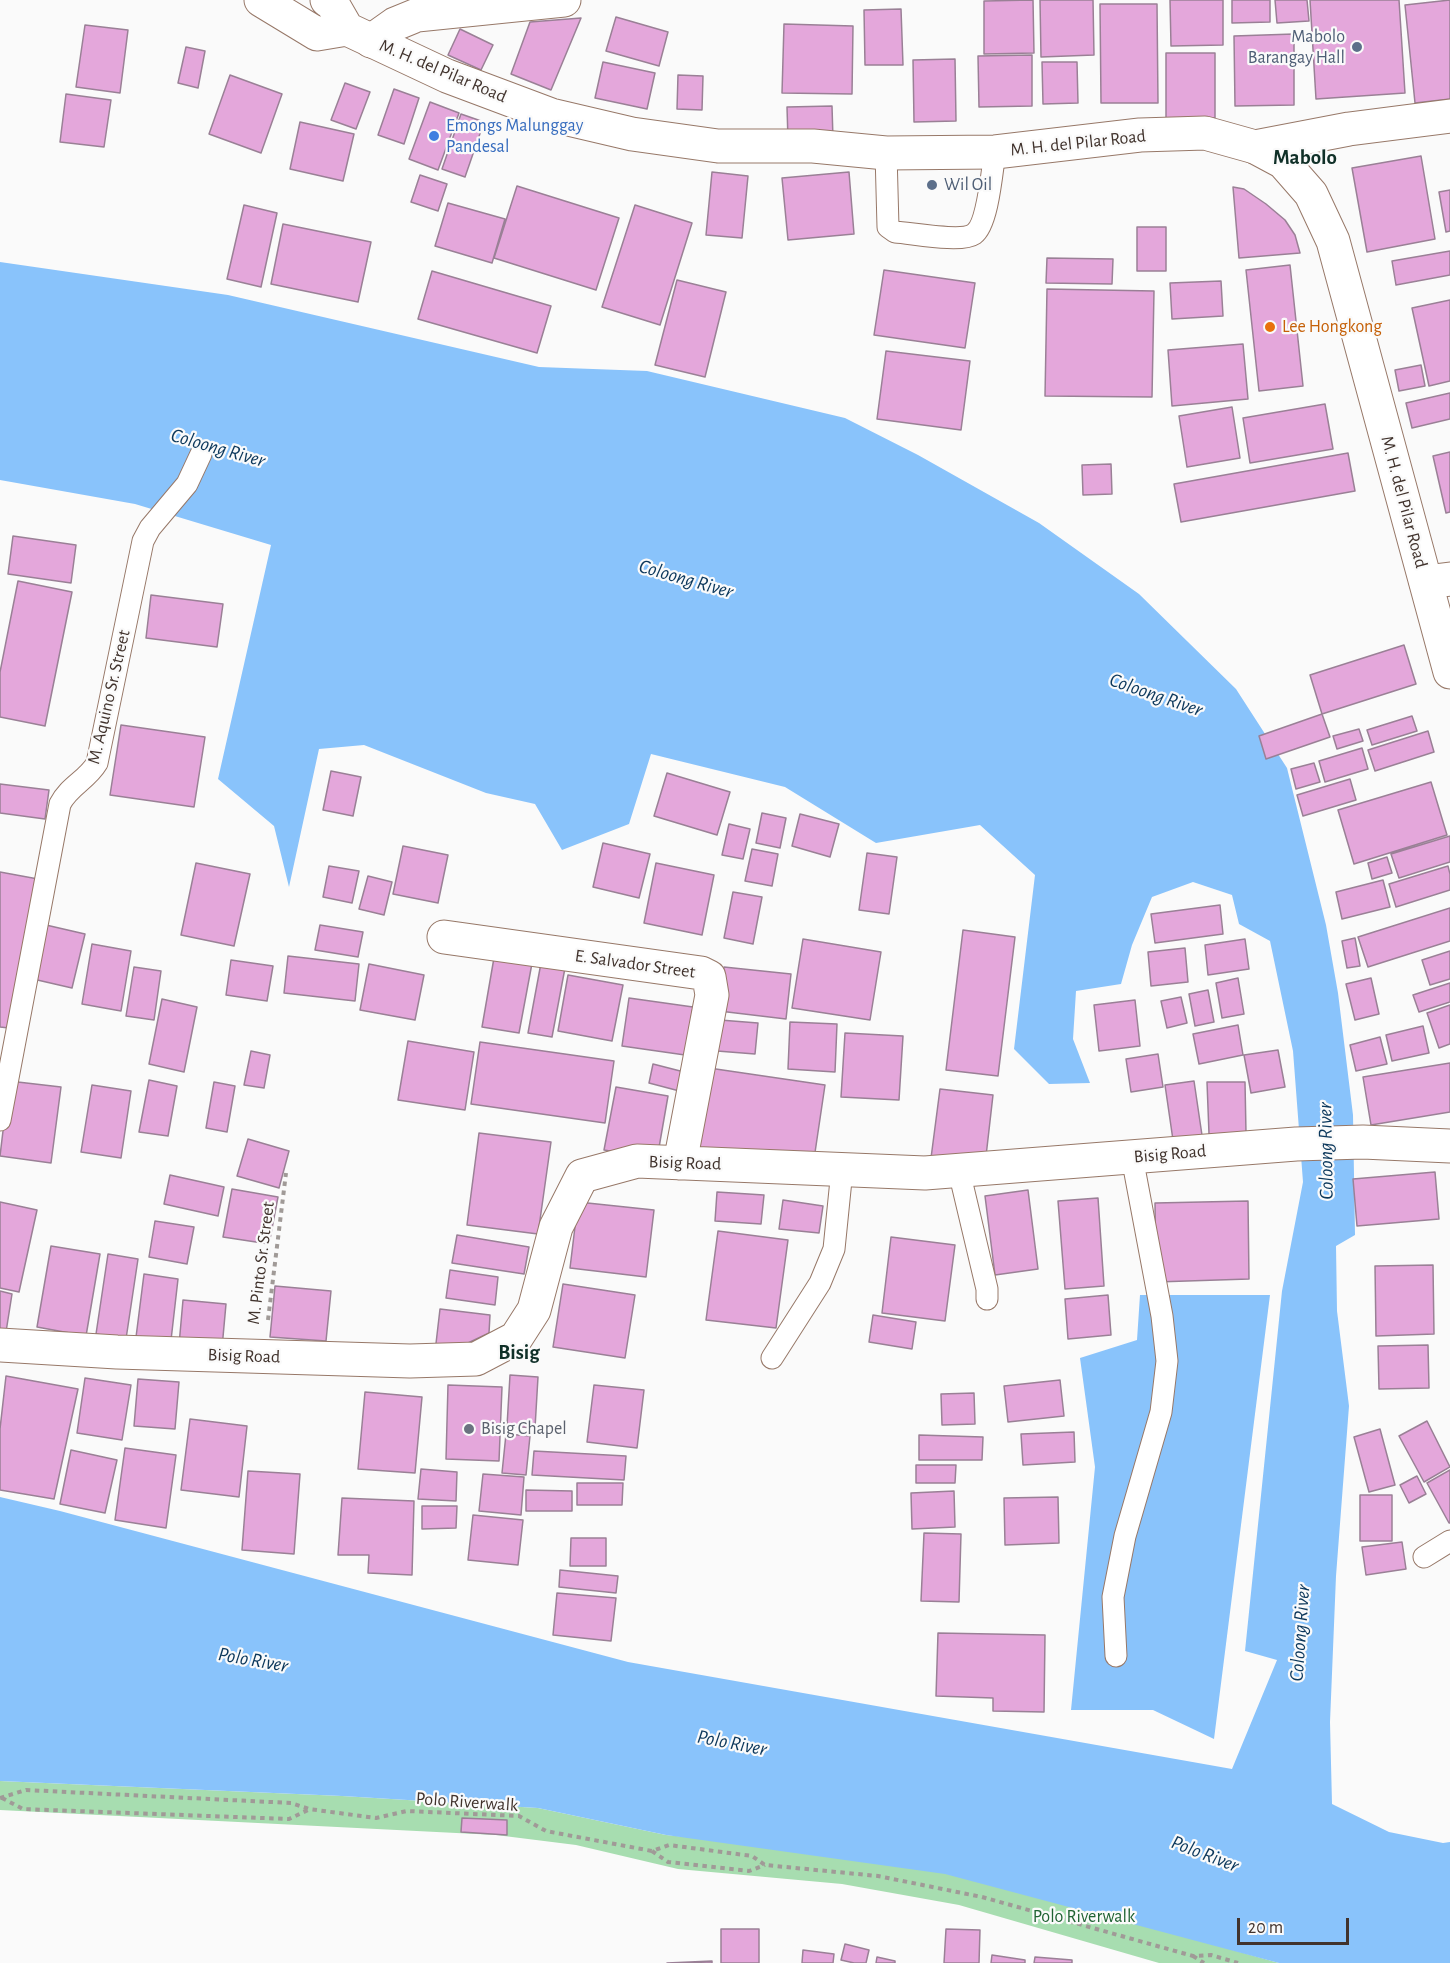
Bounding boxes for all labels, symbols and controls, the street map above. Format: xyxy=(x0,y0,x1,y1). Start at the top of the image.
place label: Mabolo Barangay Hall xyxy=(1248,26,1345,68)
street label: M. H. del Pilar Road xyxy=(376,34,510,108)
marker: Mabolo Barangay Hall xyxy=(1350,40,1364,54)
place label: Emongs Malunggay Pandesal xyxy=(446,115,583,158)
street label: M. H. del Pilar Road xyxy=(1009,125,1147,161)
marker: Emongs Malunggay Pandesal xyxy=(427,129,441,143)
district label: Mabolo xyxy=(1273,145,1337,171)
place label: Wil Oil xyxy=(944,174,992,196)
marker: Wil Oil xyxy=(925,178,939,192)
place label: Lee Hongkong xyxy=(1282,316,1382,338)
marker: Lee Hongkong xyxy=(1263,320,1277,334)
water label: Coloong River xyxy=(168,423,268,473)
street label: M. H. del Pilar Road xyxy=(1376,433,1432,571)
water label: Coloong River xyxy=(636,554,736,604)
street label: M. Aquino Sr. Street xyxy=(83,628,135,766)
water label: Coloong River xyxy=(1106,668,1206,722)
street label: E. Salvador Street xyxy=(573,945,697,983)
water label: Coloong River xyxy=(1313,1102,1339,1200)
street label: Bisig Road xyxy=(1133,1140,1207,1168)
street label: Bisig Road xyxy=(648,1151,722,1175)
street label: M. Pinto Sr. Street xyxy=(243,1200,279,1326)
district label: Bisig xyxy=(498,1340,540,1366)
street label: Bisig Road xyxy=(207,1344,281,1368)
place label: Bisig Chapel xyxy=(481,1418,567,1440)
marker: Bisig Chapel xyxy=(462,1422,476,1436)
water label: Coloong River xyxy=(1285,1584,1315,1682)
water label: Polo River xyxy=(216,1642,290,1678)
water label: Polo River xyxy=(695,1725,769,1761)
street label: Polo Riverwalk xyxy=(415,1788,519,1816)
water label: Polo River xyxy=(1168,1830,1242,1878)
park label: Polo Riverwalk xyxy=(1033,1906,1135,1928)
scale bar xyxy=(1240,1906,1352,1944)
text: 20 m xyxy=(1248,1919,1283,1937)

